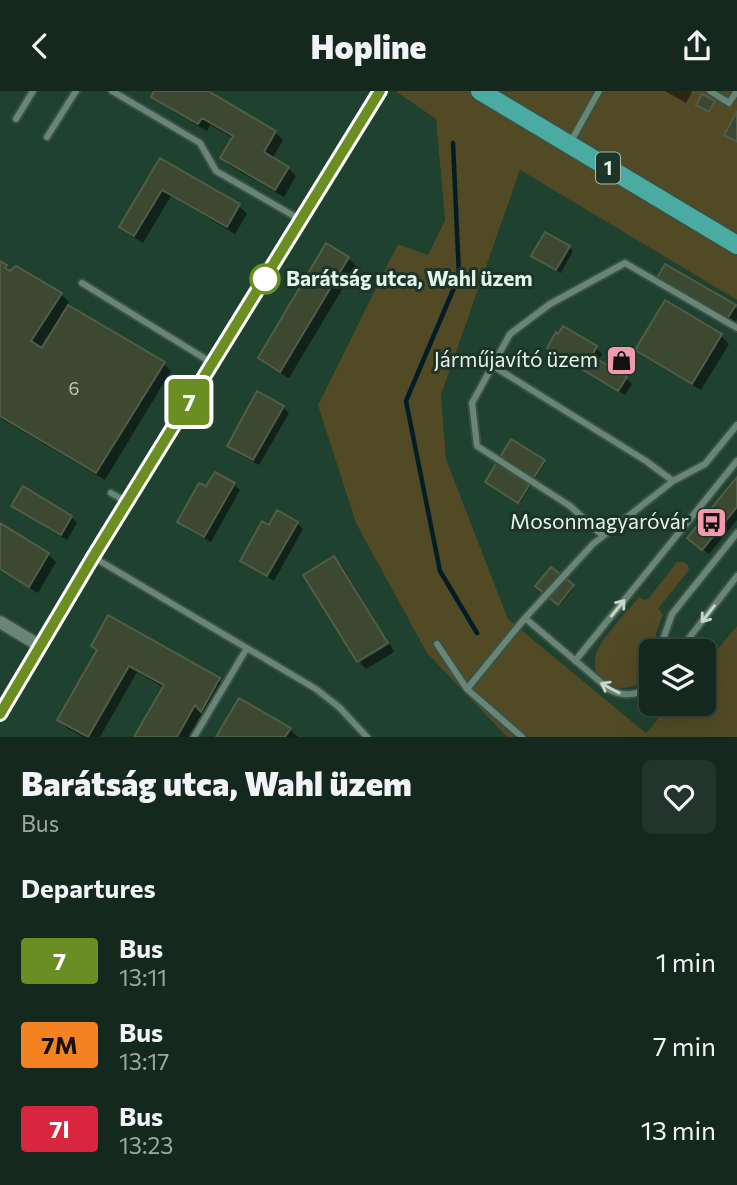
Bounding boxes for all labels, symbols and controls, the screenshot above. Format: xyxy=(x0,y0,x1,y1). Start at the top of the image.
text: Hopline xyxy=(311,26,426,66)
icon: back xyxy=(21,27,59,65)
icon: share xyxy=(678,27,716,65)
road number: 1 xyxy=(596,152,620,183)
marker: Barátság utca, Wahl üzem xyxy=(250,264,280,294)
place label: Barátság utca, Wahl üzem xyxy=(286,265,533,290)
shop icon: Járműjavító üzem xyxy=(604,343,638,377)
place label: Járműjavító üzem xyxy=(434,346,598,371)
house number: 6 xyxy=(69,377,79,399)
line badge: 7 xyxy=(166,379,212,425)
text: 7 xyxy=(182,387,196,416)
bus stop icon: Mosonmagyaróvár xyxy=(695,505,729,539)
place label: Mosonmagyaróvár xyxy=(510,508,689,533)
one-way arrow xyxy=(610,600,625,618)
one-way arrow xyxy=(700,604,715,622)
map controls xyxy=(639,639,716,716)
button: layers xyxy=(639,639,716,716)
one-way arrow xyxy=(601,681,621,695)
button: heart xyxy=(642,760,716,834)
text: Barátság utca, Wahl üzem xyxy=(21,762,412,803)
text: Bus xyxy=(21,809,59,837)
text: Departures xyxy=(21,872,156,903)
text: Bus xyxy=(119,932,163,963)
text: 7 xyxy=(53,946,66,975)
text: 1 min xyxy=(656,946,716,977)
text: 13:11 xyxy=(119,963,167,991)
text: Bus xyxy=(119,1016,163,1047)
text: 7M xyxy=(41,1030,78,1059)
text: 7 min xyxy=(653,1030,716,1061)
text: 13:17 xyxy=(119,1047,169,1075)
text: Bus xyxy=(119,1100,163,1131)
text: 7I xyxy=(49,1114,70,1143)
text: 13 min xyxy=(641,1114,716,1145)
text: 13:23 xyxy=(119,1131,173,1159)

